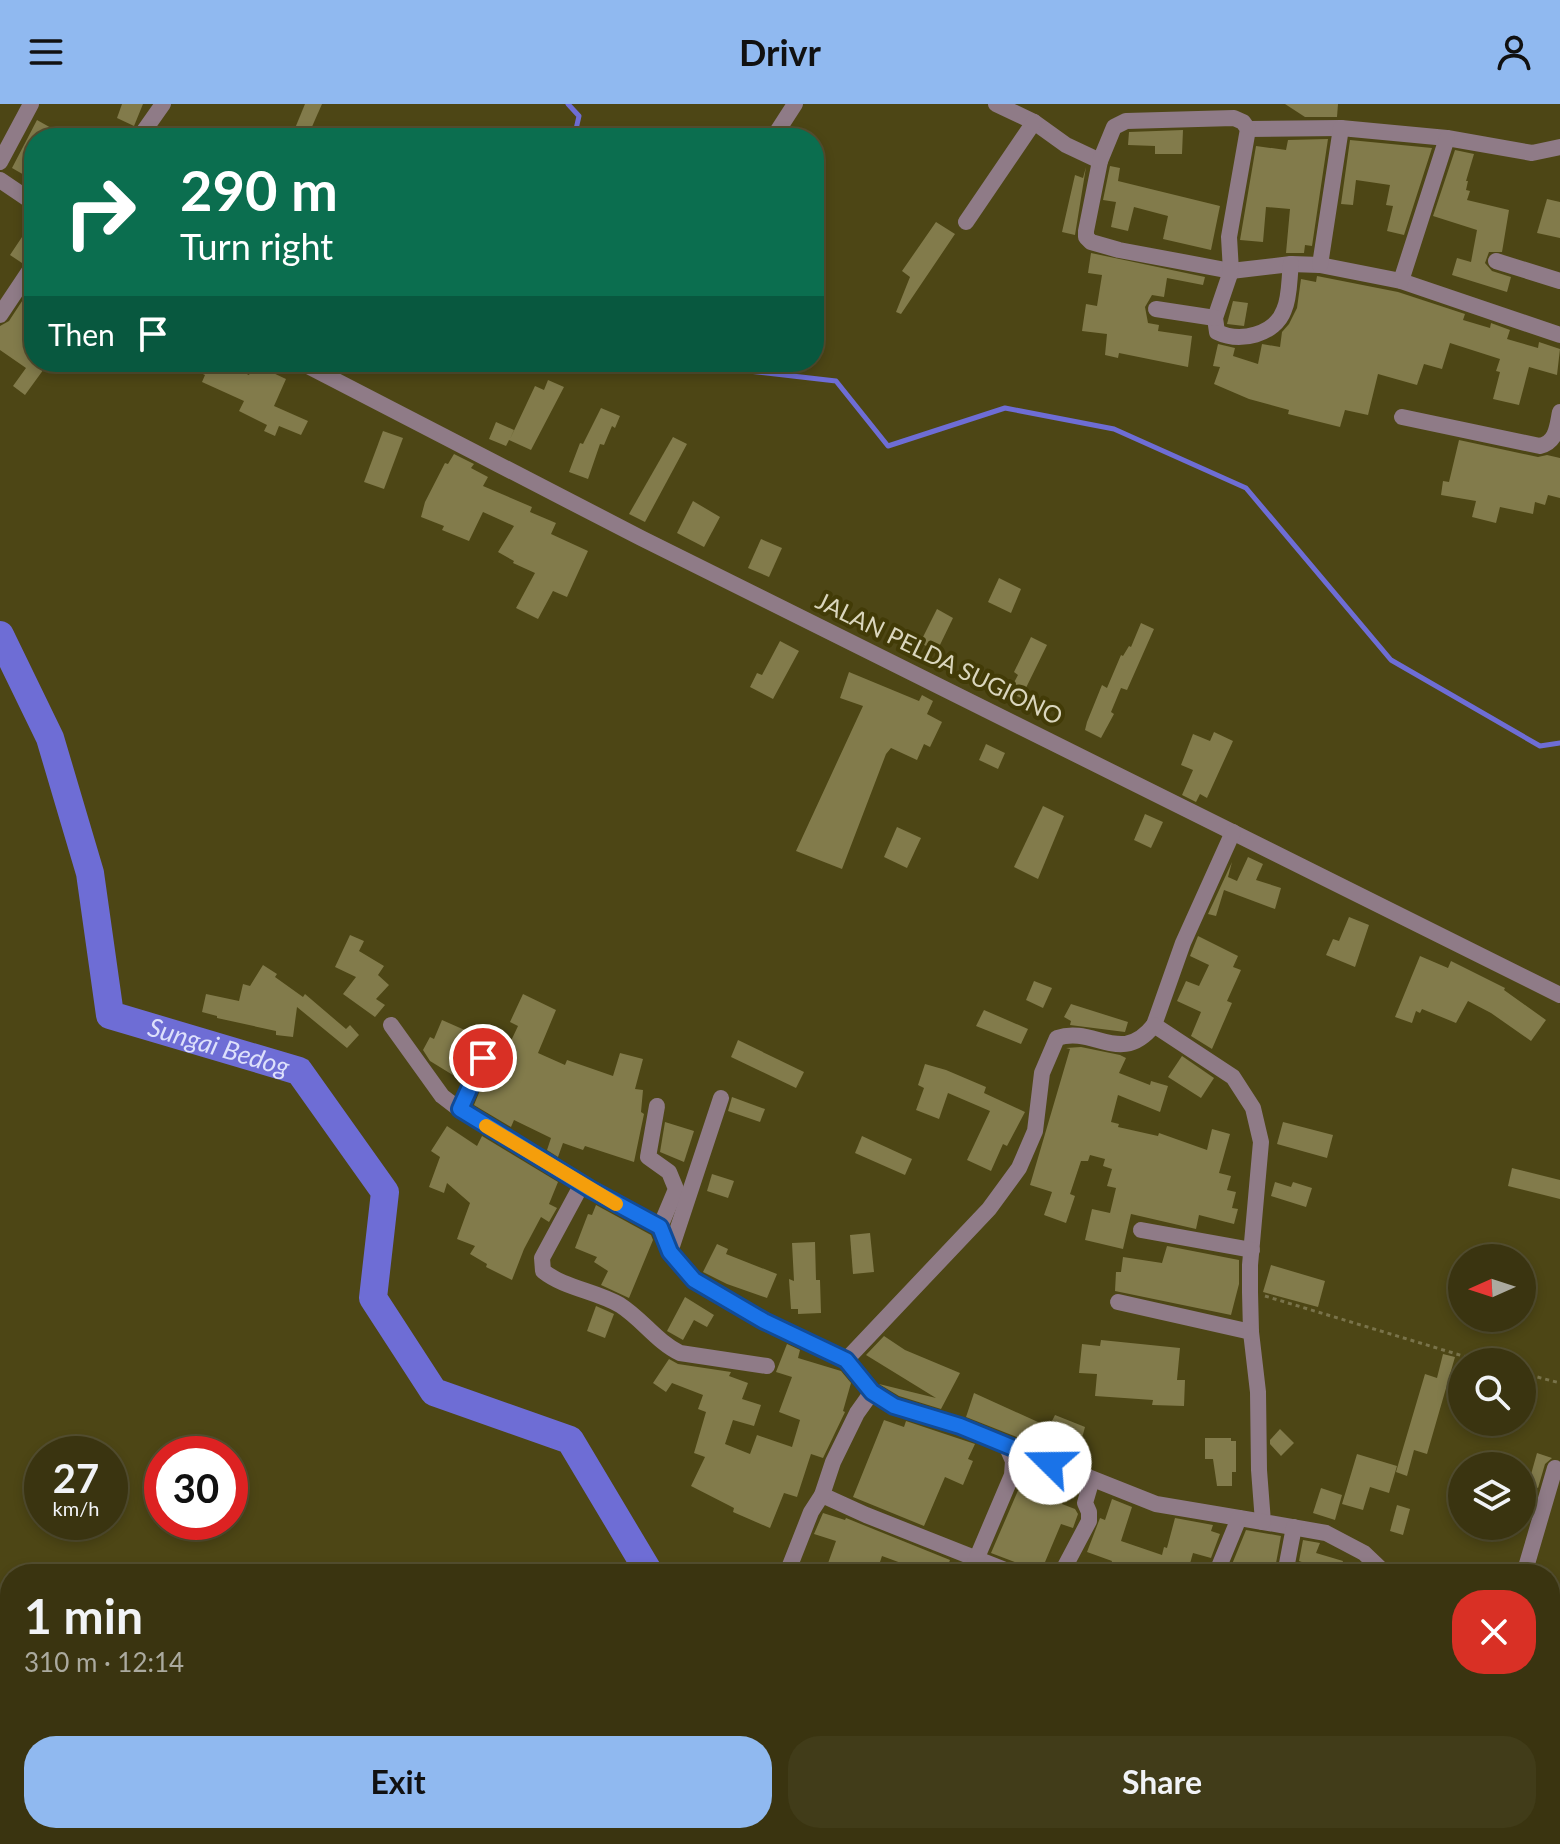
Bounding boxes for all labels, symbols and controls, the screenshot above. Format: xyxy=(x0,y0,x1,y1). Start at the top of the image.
icon: menu xyxy=(24,30,68,74)
text: Drivr xyxy=(739,30,821,74)
icon: person xyxy=(1492,30,1536,74)
text: 290 m xyxy=(180,156,338,223)
icon: right xyxy=(48,160,152,264)
text: Turn right xyxy=(180,224,333,268)
icon: arrive xyxy=(131,312,175,356)
text: Then xyxy=(48,316,115,352)
street label: JALAN PELDA SUGIONO xyxy=(812,585,1068,730)
water label: Sungai Bedog xyxy=(144,1010,294,1082)
pin xyxy=(449,1024,517,1092)
icon: arrive xyxy=(461,1036,505,1080)
north arrow xyxy=(1448,1244,1536,1332)
map controls xyxy=(1448,1244,1536,1540)
button: search xyxy=(1448,1348,1536,1436)
position arrow xyxy=(1008,1421,1092,1505)
speed limit sign: 30 xyxy=(144,1436,248,1540)
button: layers xyxy=(1448,1452,1536,1540)
text: 27 xyxy=(53,1454,99,1502)
text: km/h xyxy=(53,1496,99,1520)
text: 1 min xyxy=(24,1587,143,1644)
button: close xyxy=(1452,1590,1536,1674)
text: 310 m · 12:14 xyxy=(24,1646,184,1678)
button: Exit xyxy=(24,1736,772,1828)
button: Share xyxy=(788,1736,1536,1828)

